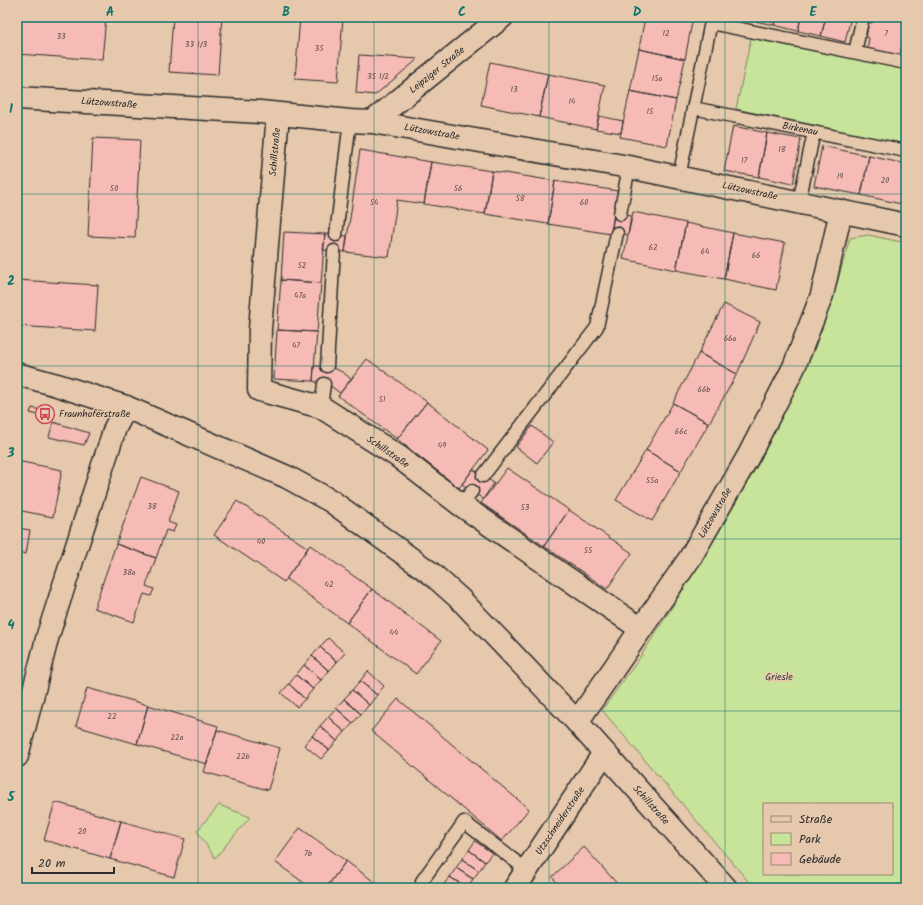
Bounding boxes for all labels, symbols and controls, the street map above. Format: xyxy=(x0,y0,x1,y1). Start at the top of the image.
text: A xyxy=(106,2,114,23)
text: B xyxy=(282,2,290,23)
text: C xyxy=(458,2,466,23)
text: D xyxy=(633,2,642,23)
text: E xyxy=(809,2,817,23)
house number: 12 xyxy=(662,27,670,40)
house number: 7 xyxy=(884,27,888,40)
house number: 33 xyxy=(56,30,66,43)
house number: 33 1/3 xyxy=(185,38,208,51)
house number: 35 xyxy=(315,42,324,55)
street label: Leipziger Straße xyxy=(406,42,469,98)
house number: 35 1/2 xyxy=(367,70,389,83)
house number: 15a xyxy=(652,72,663,85)
house number: 13 xyxy=(510,83,518,96)
street label: Lützowstraße xyxy=(80,93,138,113)
house number: 14 xyxy=(569,95,576,108)
text: 1 xyxy=(9,99,13,120)
house number: 15 xyxy=(647,105,654,118)
street label: Birkenau xyxy=(781,118,819,140)
street label: Lützowstraße xyxy=(403,119,462,145)
street label: Schillstraße xyxy=(265,126,285,177)
house number: 18 xyxy=(778,143,786,156)
house number: 17 xyxy=(741,154,747,167)
house number: 19 xyxy=(837,170,843,183)
house number: 20 xyxy=(881,174,889,187)
street label: Lützowstraße xyxy=(721,177,780,205)
house number: 50 xyxy=(110,182,118,195)
house number: 56 xyxy=(454,182,462,195)
house number: 58 xyxy=(515,192,525,205)
house number: 54 xyxy=(370,196,379,209)
house number: 60 xyxy=(580,196,588,209)
house number: 62 xyxy=(648,241,658,254)
house number: 64 xyxy=(701,245,710,258)
house number: 66 xyxy=(752,249,760,262)
house number: 52 xyxy=(298,259,307,272)
text: 2 xyxy=(7,271,15,292)
house number: 47a xyxy=(294,289,306,302)
house number: 66a xyxy=(724,332,737,345)
house number: 47 xyxy=(292,339,300,352)
house number: 66b xyxy=(697,383,711,396)
house number: 51 xyxy=(379,393,386,406)
bus stop icon: Fraunhoferstraße xyxy=(34,403,56,425)
place label: Fraunhoferstraße xyxy=(59,406,131,422)
house number: 66c xyxy=(675,425,688,438)
street label: Schillstraße xyxy=(363,432,413,473)
house number: 49 xyxy=(438,439,446,452)
text: 3 xyxy=(6,443,15,464)
house number: 55a xyxy=(646,474,658,487)
street label: Lützowstraße xyxy=(694,484,736,541)
house number: 38 xyxy=(147,500,157,513)
house number: 53 xyxy=(521,501,530,514)
house number: 40 xyxy=(257,535,265,548)
house number: 55 xyxy=(584,544,593,557)
house number: 38a xyxy=(122,566,136,579)
house number: 42 xyxy=(324,578,334,591)
text: 4 xyxy=(7,615,15,636)
house number: 44 xyxy=(390,626,399,639)
park label: Griesle xyxy=(765,669,793,685)
house number: 22 xyxy=(107,710,117,723)
house number: 22a xyxy=(170,731,184,744)
house number: 22b xyxy=(236,750,251,763)
street label: Schillstraße xyxy=(629,781,674,829)
street label: Utzschneiderstraße xyxy=(531,783,589,859)
text: 5 xyxy=(7,787,16,808)
legend xyxy=(763,803,893,875)
text: Straße xyxy=(799,810,833,829)
house number: 20 xyxy=(78,825,86,838)
text: Park xyxy=(799,830,821,849)
house number: 7b xyxy=(304,847,313,860)
scale bar xyxy=(32,849,114,875)
text: Gebäude xyxy=(799,850,841,869)
text: 20 m xyxy=(38,854,66,873)

